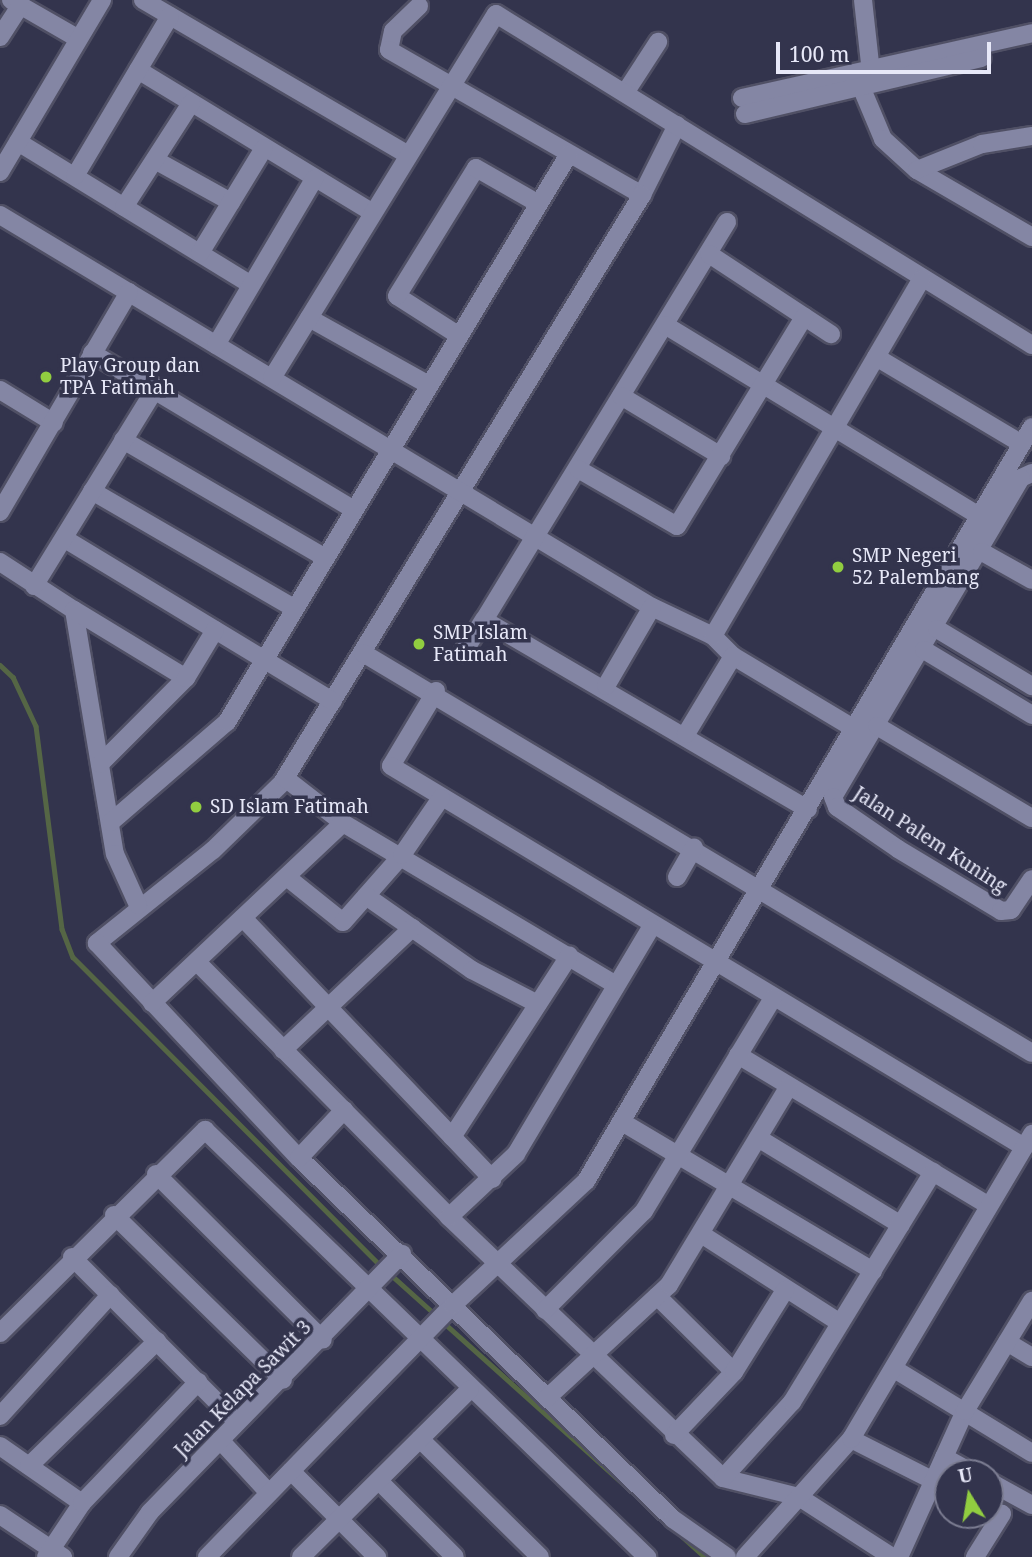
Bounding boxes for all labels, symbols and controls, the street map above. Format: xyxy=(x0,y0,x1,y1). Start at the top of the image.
scale bar xyxy=(780,28,995,72)
text: 100 m xyxy=(789,40,850,68)
place label: Play Group dan TPA Fatimah xyxy=(60,355,200,399)
marker: Play Group dan TPA Fatimah xyxy=(38,369,54,385)
place label: SMP Negeri 52 Palembang xyxy=(852,545,979,589)
marker: SMP Negeri 52 Palembang xyxy=(830,559,846,575)
place label: SMP Islam Fatimah xyxy=(433,622,528,666)
marker: SMP Islam Fatimah xyxy=(411,636,427,652)
street label: Jalan Palem Kuning xyxy=(849,782,1011,898)
place label: SD Islam Fatimah xyxy=(210,796,369,818)
marker: SD Islam Fatimah xyxy=(188,799,204,815)
street label: Jalan Kelapa Sawit 3 xyxy=(170,1316,316,1462)
north arrow xyxy=(934,1459,1004,1529)
text: U xyxy=(956,1461,975,1489)

